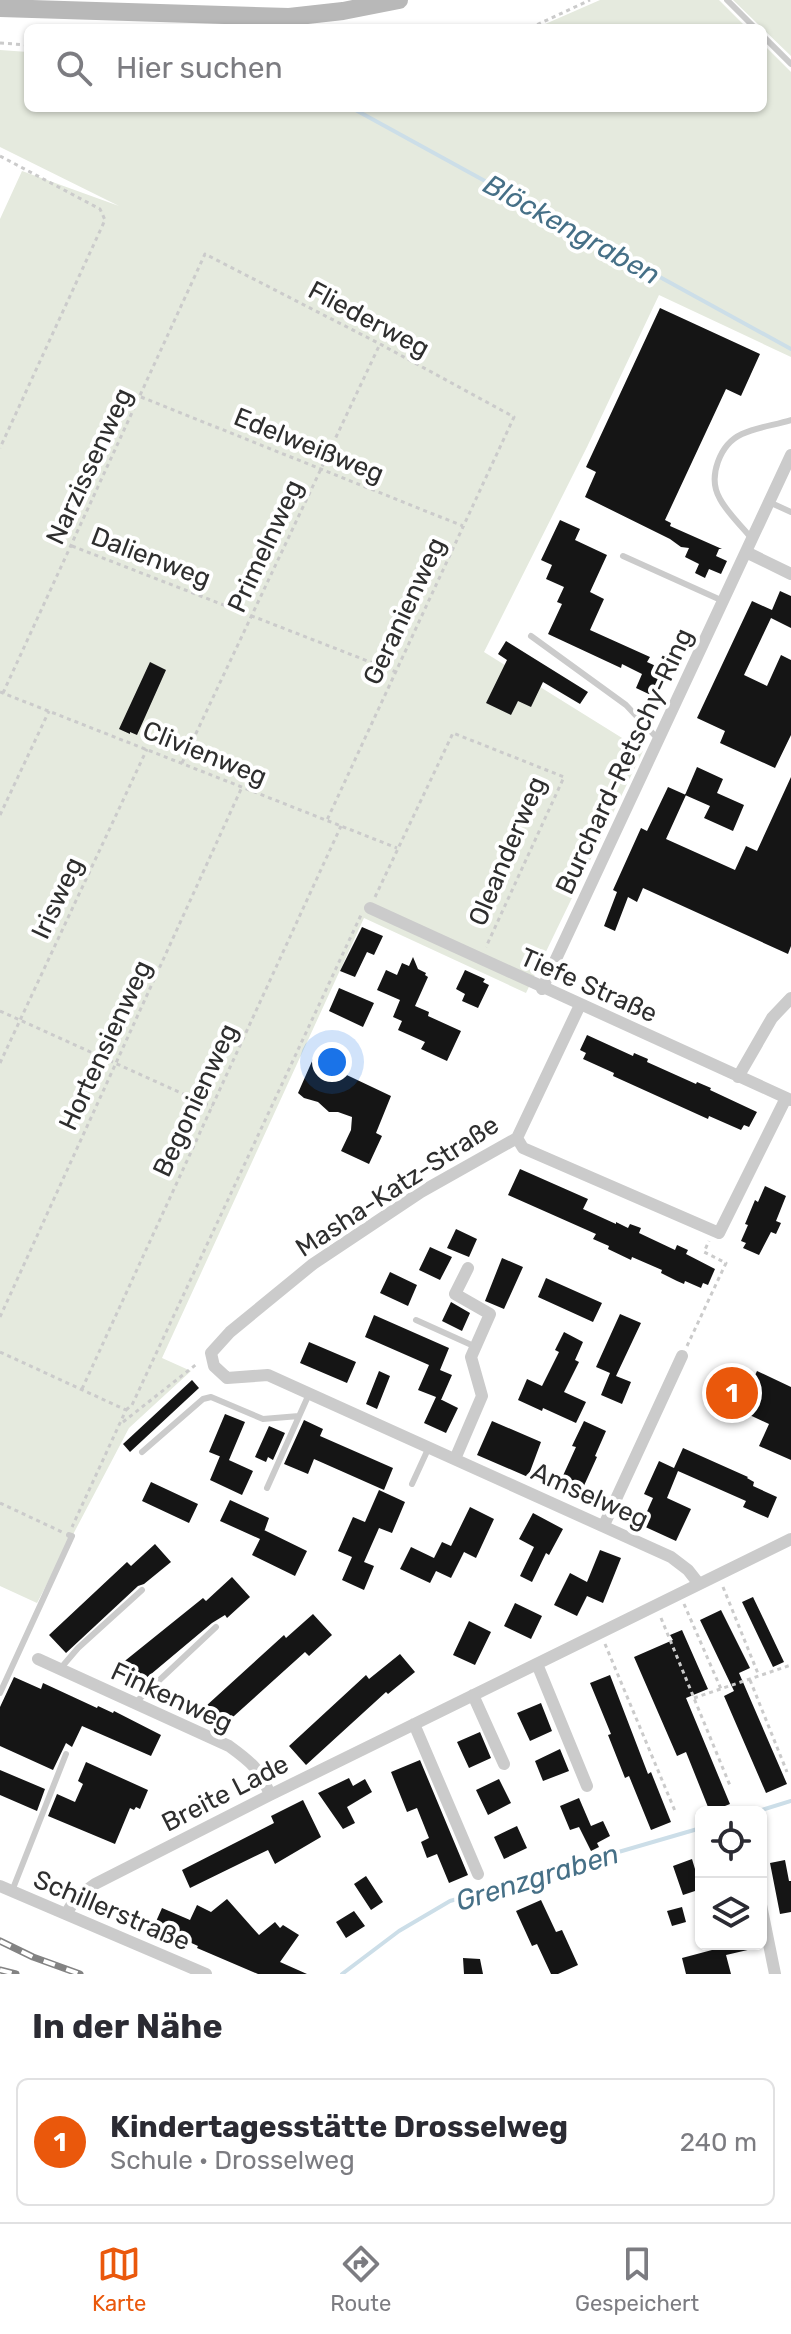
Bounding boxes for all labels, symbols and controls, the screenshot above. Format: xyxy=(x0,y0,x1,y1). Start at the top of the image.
search box xyxy=(24,24,767,112)
icon: search xyxy=(52,46,96,90)
text: Hier suchen xyxy=(116,50,283,86)
water label: Blöckengraben xyxy=(478,167,666,291)
street label: Fliederweg xyxy=(303,275,435,364)
street label: Narzissenweg xyxy=(40,383,139,549)
street label: Edelweißweg xyxy=(229,401,388,490)
street label: Primelnweg xyxy=(221,475,310,618)
street label: Dalienweg xyxy=(87,520,215,594)
street label: Geranienweg xyxy=(357,533,452,690)
street label: Burchard-Retschy-Ring xyxy=(549,623,700,899)
street label: Clivienweg xyxy=(138,714,272,792)
street label: Oleanderweg xyxy=(462,772,553,930)
street label: Irisweg xyxy=(25,852,90,944)
street label: Tiefe Straße xyxy=(516,941,662,1029)
street label: Hortensienweg xyxy=(52,955,158,1135)
street label: Begonienweg xyxy=(147,1019,244,1182)
your location xyxy=(312,1042,352,1082)
street label: Masha-Katz-Straße xyxy=(290,1109,505,1264)
pin: 1 xyxy=(706,1363,758,1423)
street label: Amselweg xyxy=(526,1456,653,1535)
street label: Finkenweg xyxy=(106,1656,238,1739)
street label: Breite Lade xyxy=(157,1748,294,1839)
map controls xyxy=(695,1806,767,1950)
button: locate xyxy=(695,1806,767,1878)
water label: Grenzgraben xyxy=(451,1837,623,1918)
street label: Schillerstraße xyxy=(29,1864,195,1957)
button: layers xyxy=(695,1878,767,1950)
text: In der Nähe xyxy=(32,2006,223,2047)
text: Kindertagesstätte Drosselweg xyxy=(110,2109,568,2145)
text: 1 xyxy=(54,2127,66,2158)
text: 240 m xyxy=(680,2127,757,2158)
text: Schule · Drosselweg xyxy=(110,2145,355,2176)
tab: Karte xyxy=(92,2242,146,2317)
tab: Route xyxy=(330,2242,391,2317)
tab: Gespeichert xyxy=(575,2242,699,2317)

